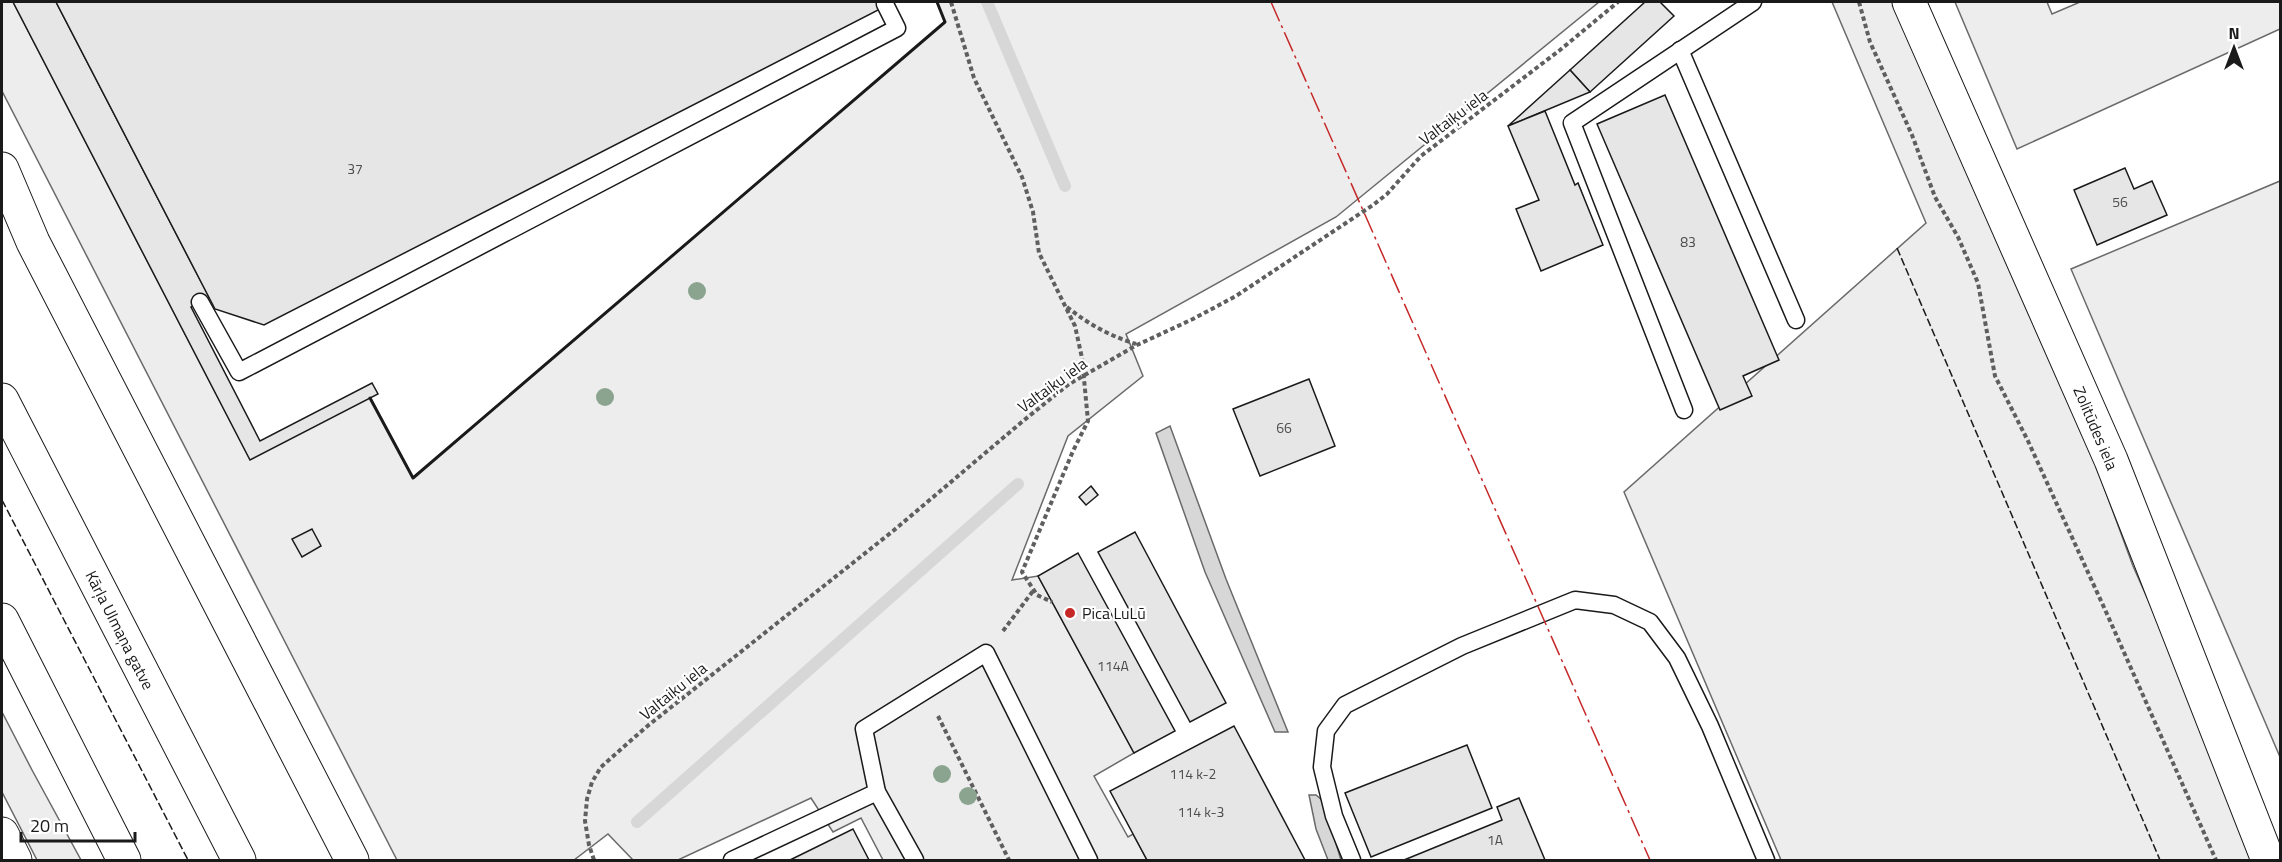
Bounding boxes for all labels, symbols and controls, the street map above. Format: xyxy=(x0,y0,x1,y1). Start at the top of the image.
north arrow xyxy=(2204,18,2264,78)
text: N xyxy=(2228,21,2240,45)
street label: Valtaiķu iela xyxy=(1414,83,1492,151)
house number: 37 xyxy=(347,158,363,179)
house number: 56 xyxy=(2112,191,2128,212)
house number: 83 xyxy=(1680,231,1696,252)
street label: Valtaiķu iela xyxy=(1012,352,1092,418)
street label: Zolitūdes iela xyxy=(2068,382,2124,474)
house number: 66 xyxy=(1276,417,1292,438)
street label: Kārļa Ulmaņa gatve xyxy=(80,566,160,694)
place label: Pica LuLū xyxy=(1082,601,1146,625)
marker: Pica LuLū xyxy=(1063,606,1077,620)
house number: 114A xyxy=(1097,655,1130,676)
street label: Valtaiķu iela xyxy=(634,656,712,726)
house number: 114 k-2 xyxy=(1170,763,1216,784)
house number: 114 k-3 xyxy=(1178,801,1224,822)
scale bar xyxy=(21,805,135,843)
text: 20 m xyxy=(30,812,69,839)
house number: 1A xyxy=(1487,829,1504,850)

